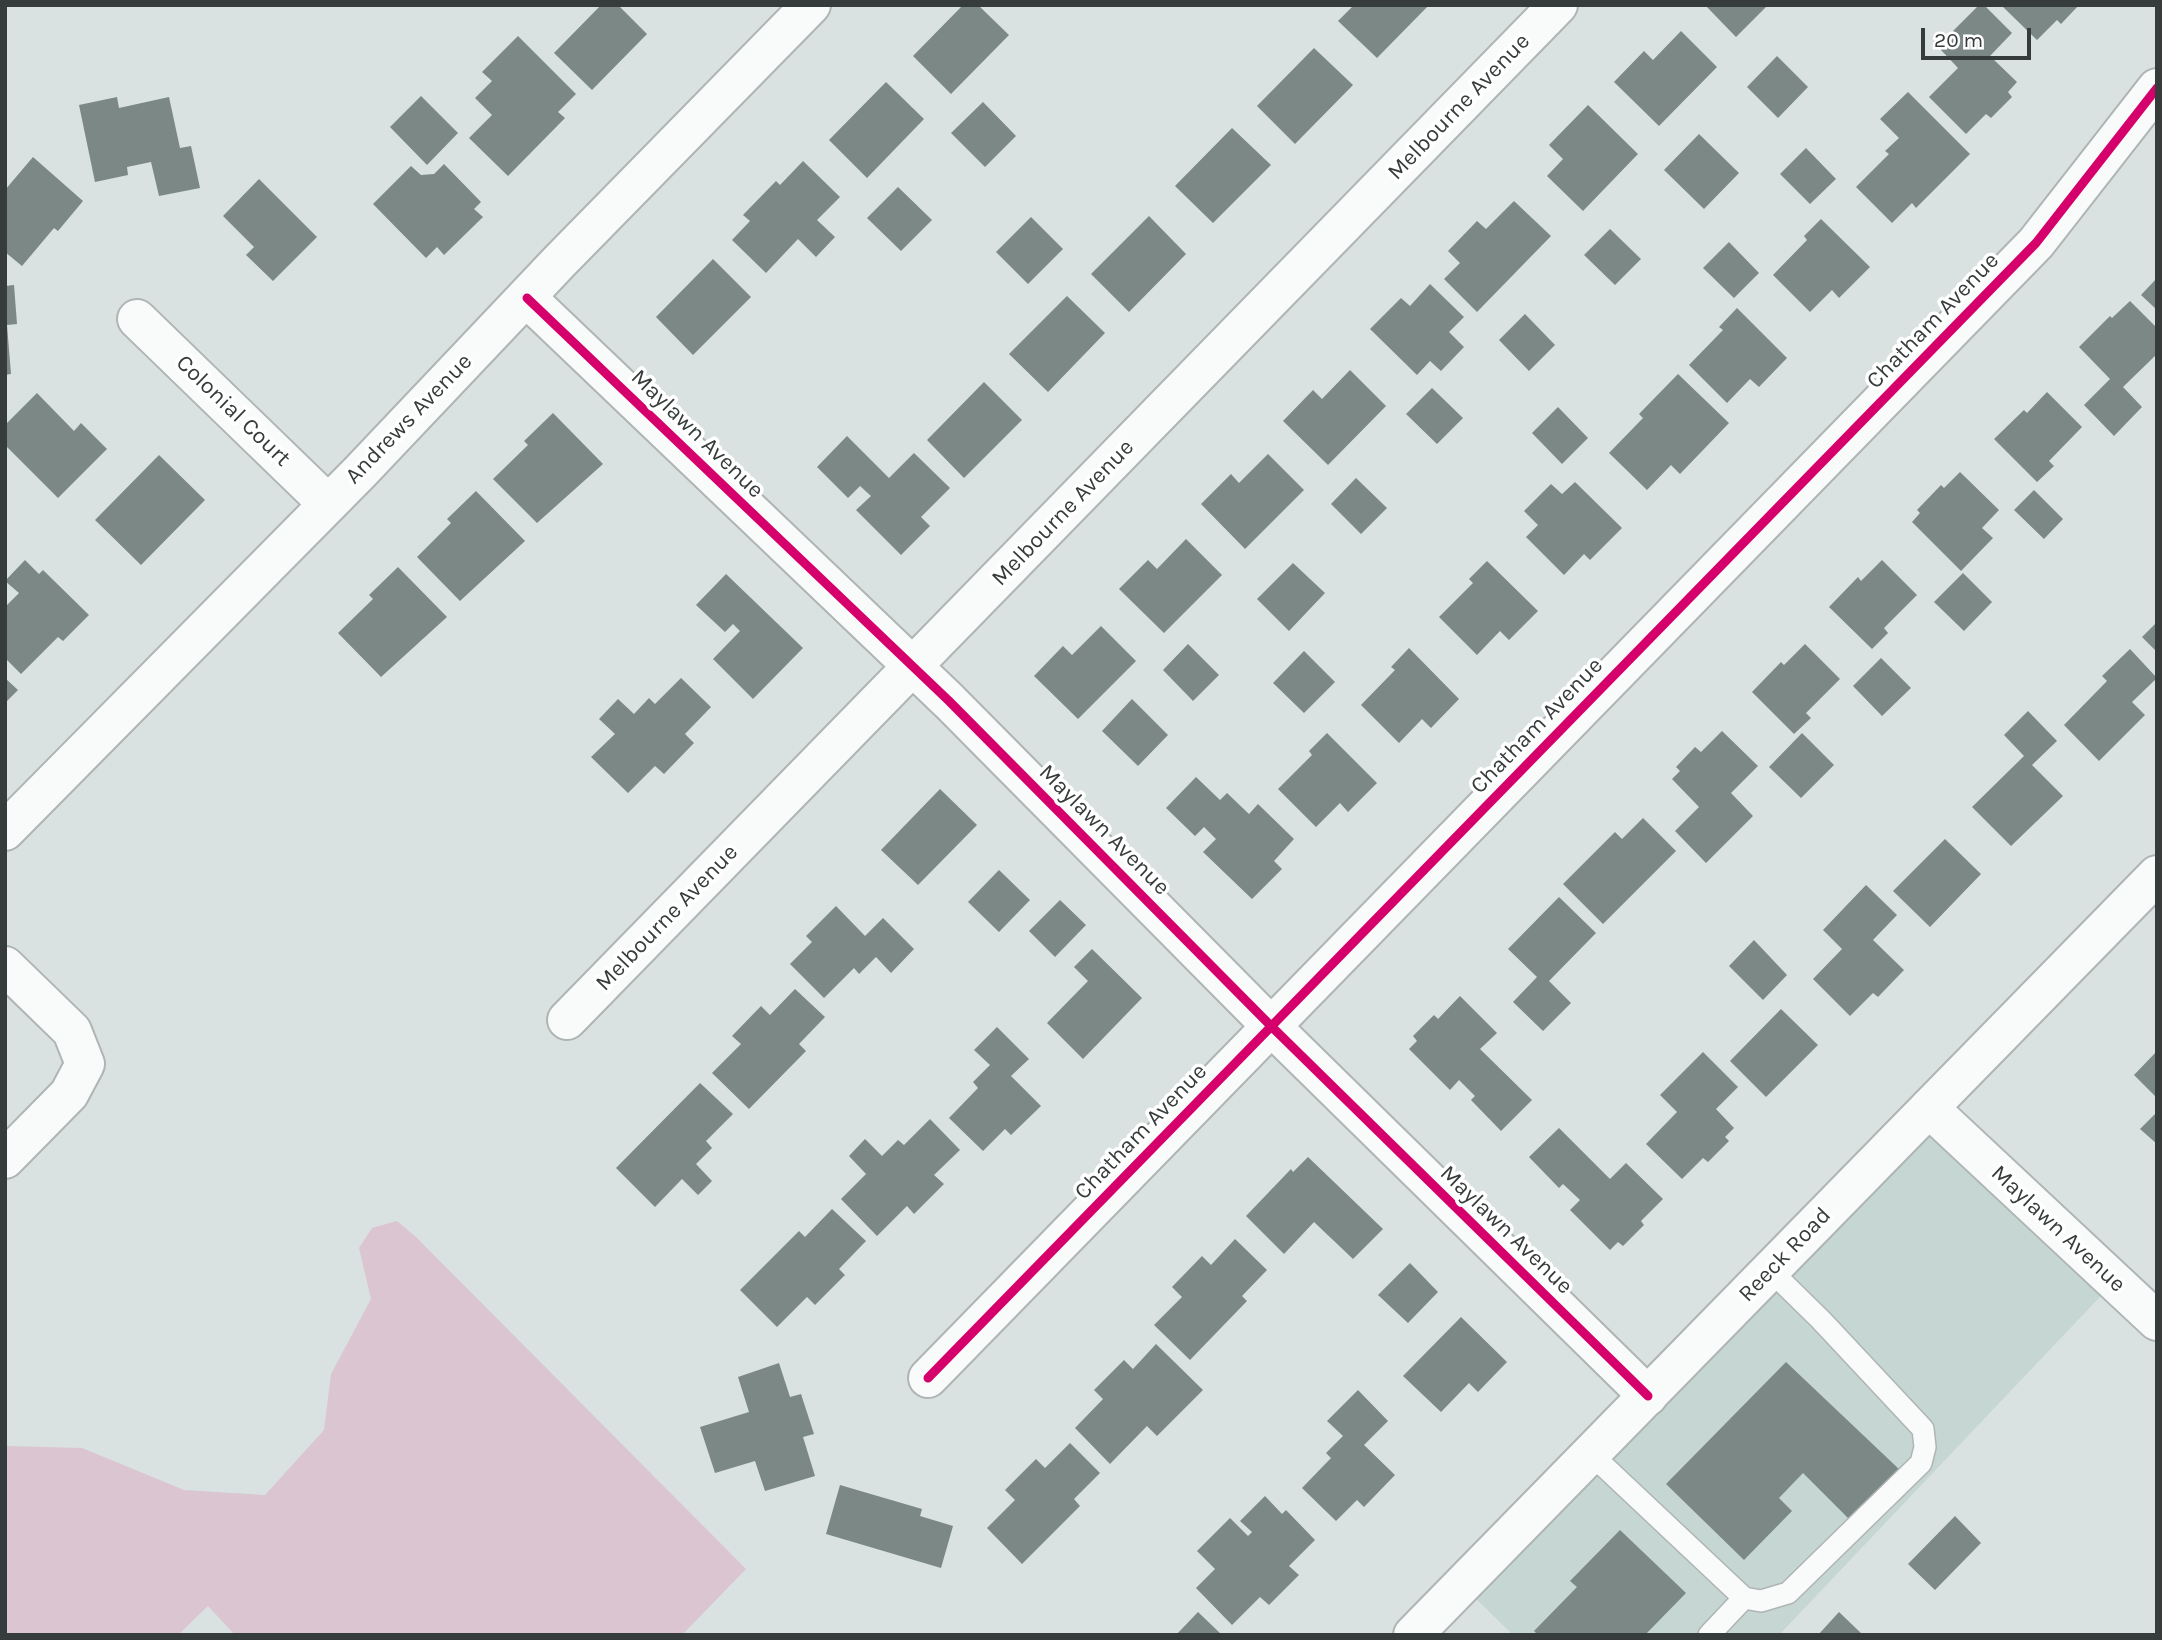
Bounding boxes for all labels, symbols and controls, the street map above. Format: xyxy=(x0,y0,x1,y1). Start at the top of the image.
scale bar xyxy=(1924,14,2034,58)
street label: Melbourne Avenue xyxy=(1382,28,1536,186)
text: 20 m xyxy=(1934,28,1983,52)
street label: Chatham Avenue xyxy=(1861,247,2005,395)
street label: Andrews Avenue xyxy=(340,348,478,490)
street label: Colonial Court xyxy=(170,349,296,473)
street label: Maylawn Avenue xyxy=(625,364,769,504)
street label: Melbourne Avenue xyxy=(986,434,1140,592)
street label: Chatham Avenue xyxy=(1465,652,1609,800)
street label: Maylawn Avenue xyxy=(1033,759,1175,901)
street label: Melbourne Avenue xyxy=(590,839,744,997)
street label: Chatham Avenue xyxy=(1069,1058,1213,1206)
street label: Maylawn Avenue xyxy=(1434,1160,1578,1300)
street label: Maylawn Avenue xyxy=(1985,1160,2131,1298)
street label: Reeck Road xyxy=(1733,1202,1837,1308)

